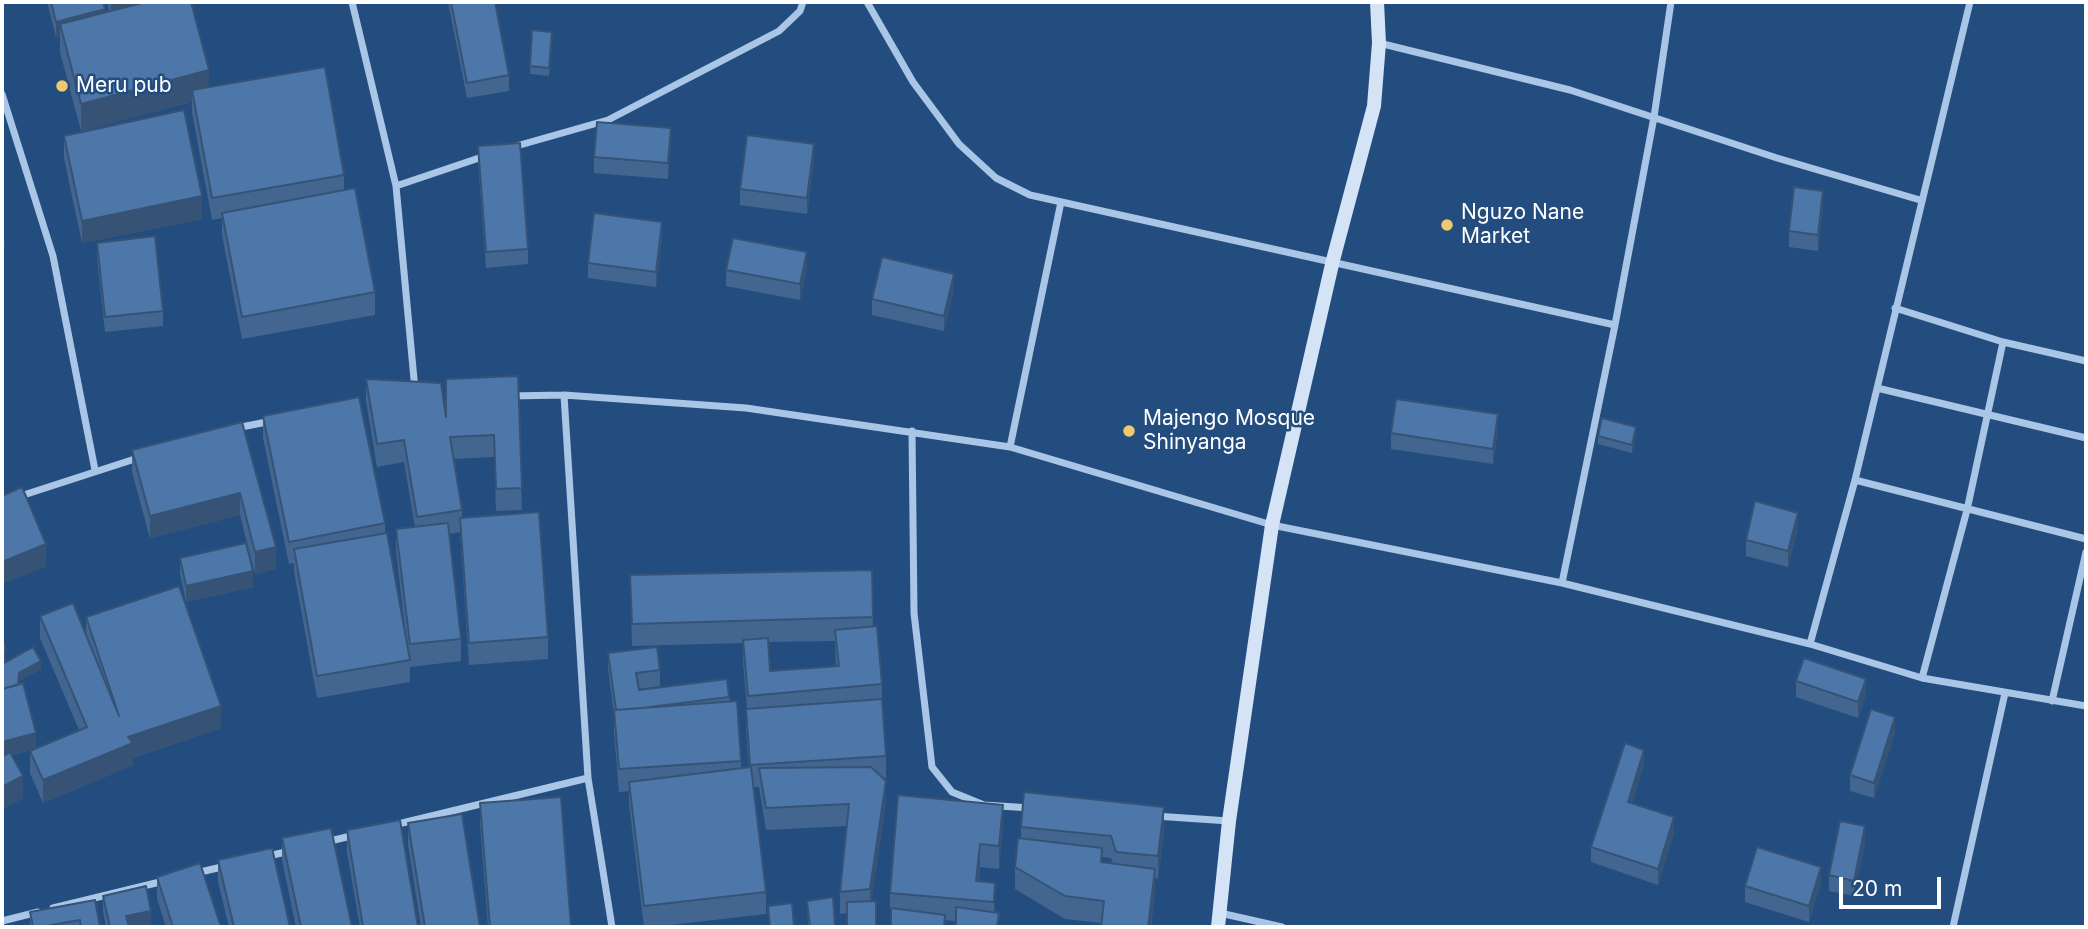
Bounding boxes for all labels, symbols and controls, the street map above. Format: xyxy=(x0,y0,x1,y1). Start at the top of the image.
place label: Meru pub xyxy=(76,73,172,99)
marker: Meru pub xyxy=(54,78,70,94)
place label: Nguzo Nane Market xyxy=(1461,200,1584,250)
marker: Nguzo Nane Market xyxy=(1439,217,1455,233)
place label: Majengo Mosque Shinyanga xyxy=(1143,406,1315,456)
marker: Majengo Mosque Shinyanga xyxy=(1121,423,1137,439)
scale bar xyxy=(1843,862,1944,906)
text: 20 m xyxy=(1852,876,1902,901)

